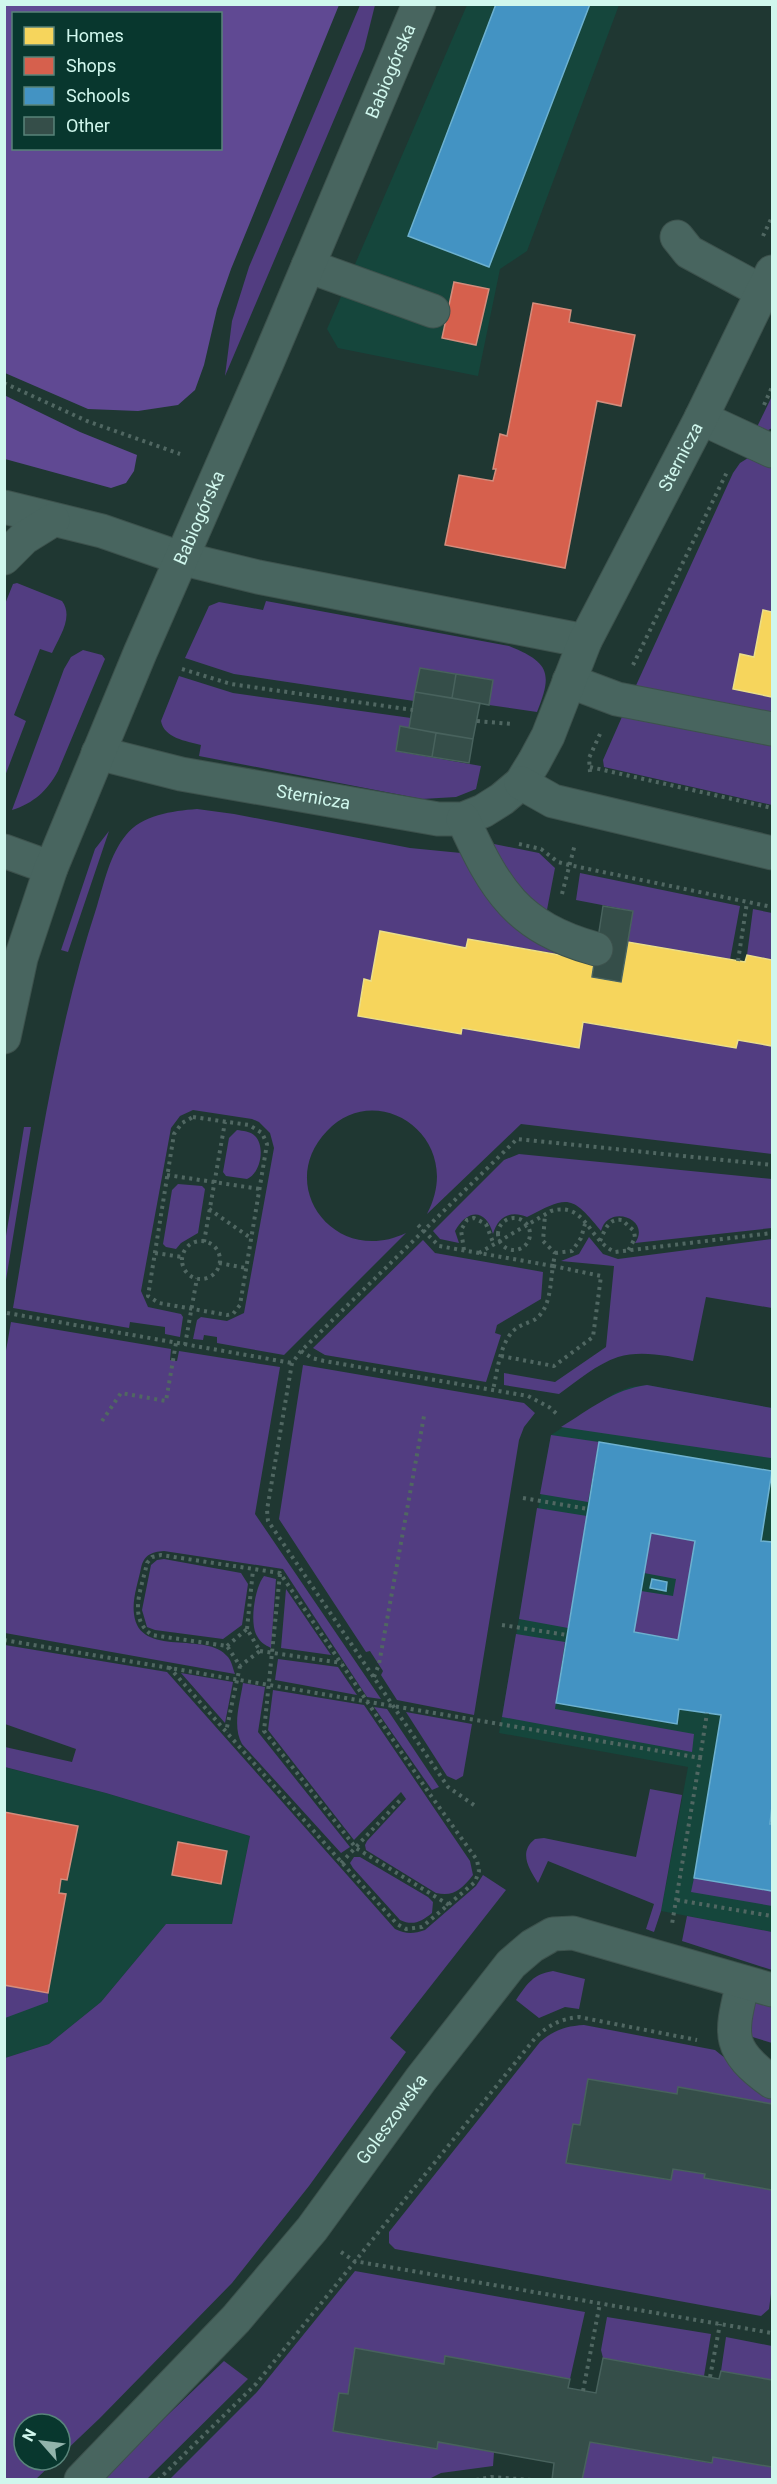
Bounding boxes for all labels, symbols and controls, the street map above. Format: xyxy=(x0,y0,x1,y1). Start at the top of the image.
legend xyxy=(12,12,222,150)
street label: Babiogórska xyxy=(361,20,419,121)
text: Homes xyxy=(66,25,124,46)
text: Shops xyxy=(66,55,116,76)
text: Schools xyxy=(66,85,130,106)
text: Other xyxy=(66,115,110,136)
street label: Sternicza xyxy=(654,419,707,495)
street label: Babiogórska xyxy=(169,467,229,568)
street label: Sternicza xyxy=(275,780,352,813)
street label: Goleszowska xyxy=(352,2070,431,2168)
north arrow xyxy=(12,2412,72,2472)
text: N xyxy=(18,2426,40,2445)

